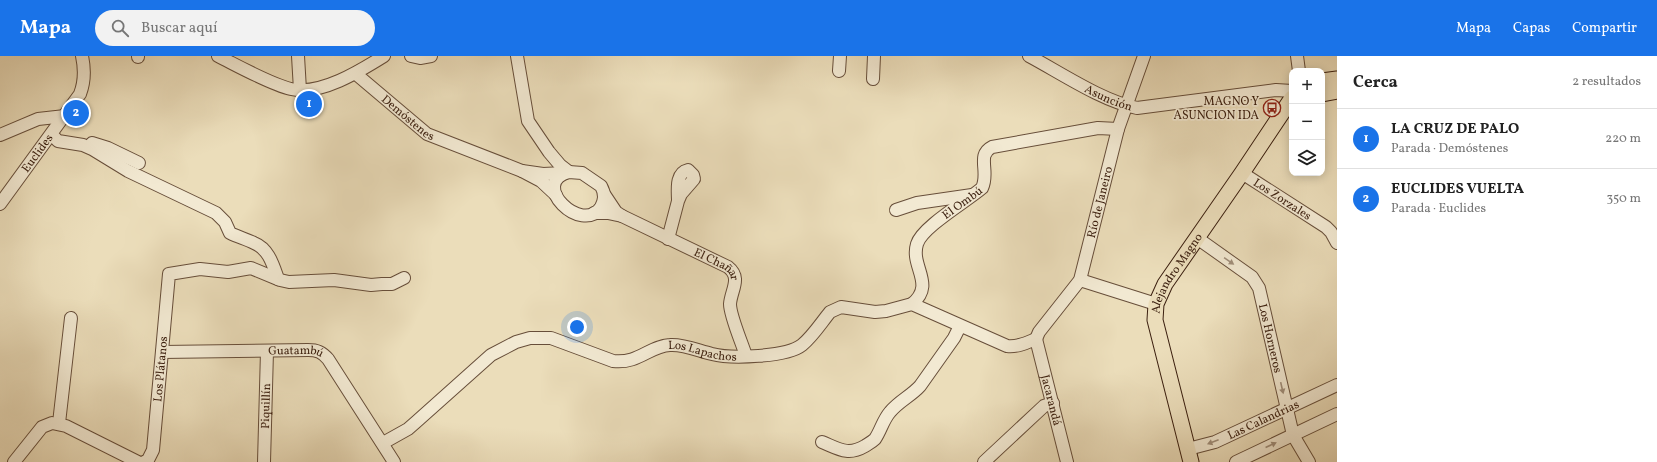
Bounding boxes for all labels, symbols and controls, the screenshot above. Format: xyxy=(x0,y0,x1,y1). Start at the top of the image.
search box xyxy=(95,10,375,46)
text: Mapa xyxy=(20,15,71,41)
icon: search xyxy=(109,17,131,39)
text: Buscar aquí xyxy=(141,18,217,39)
text: Mapa xyxy=(1456,19,1491,38)
text: Capas xyxy=(1513,19,1550,38)
text: Compartir xyxy=(1572,19,1637,38)
map controls xyxy=(1289,68,1325,176)
button: + xyxy=(1289,68,1325,104)
text: Cerca xyxy=(1353,71,1398,94)
text: 2 resultados xyxy=(1572,73,1641,91)
street label: Asunción xyxy=(1082,82,1134,116)
pin: 1 xyxy=(296,89,322,119)
street label: Demóstenes xyxy=(378,92,436,145)
place label: MAGNO Y ASUNCION IDA xyxy=(1174,94,1260,124)
pin: 2 xyxy=(63,98,89,128)
bus stop icon: MAGNO Y ASUNCION IDA xyxy=(1262,98,1282,118)
button: − xyxy=(1289,104,1325,140)
text: LA CRUZ DE PALO xyxy=(1391,119,1519,140)
text: 1 xyxy=(1363,130,1369,148)
text: 220 m xyxy=(1605,130,1641,148)
street label: Euclides xyxy=(18,131,57,176)
button: layers xyxy=(1289,140,1325,176)
text: Parada · Demóstenes xyxy=(1391,140,1508,158)
street label: Río de Janeiro xyxy=(1084,165,1117,240)
street label: Los Zorzales xyxy=(1250,175,1314,224)
text: EUCLIDES VUELTA xyxy=(1391,179,1524,200)
street label: El Ombú xyxy=(939,183,987,223)
text: 2 xyxy=(1363,190,1369,208)
text: 350 m xyxy=(1606,190,1641,208)
text: Parada · Euclides xyxy=(1391,200,1486,218)
street label: Alejandro Magno xyxy=(1148,230,1207,314)
street label: El Chañar xyxy=(691,245,742,282)
one-way arrow xyxy=(1224,257,1234,265)
street label: Los Horneros xyxy=(1254,302,1285,375)
your location xyxy=(567,317,587,337)
street label: Los Plátanos xyxy=(150,336,172,403)
street label: Los Lapachos xyxy=(668,338,737,366)
street label: Guatambú xyxy=(268,343,326,362)
street label: Jacarandá xyxy=(1036,373,1065,428)
one-way arrow xyxy=(1280,382,1286,395)
street label: Piquillín xyxy=(258,383,275,429)
street label: Las Calandrias xyxy=(1225,397,1302,444)
one-way arrow xyxy=(1206,440,1218,446)
one-way arrow xyxy=(1265,442,1277,448)

